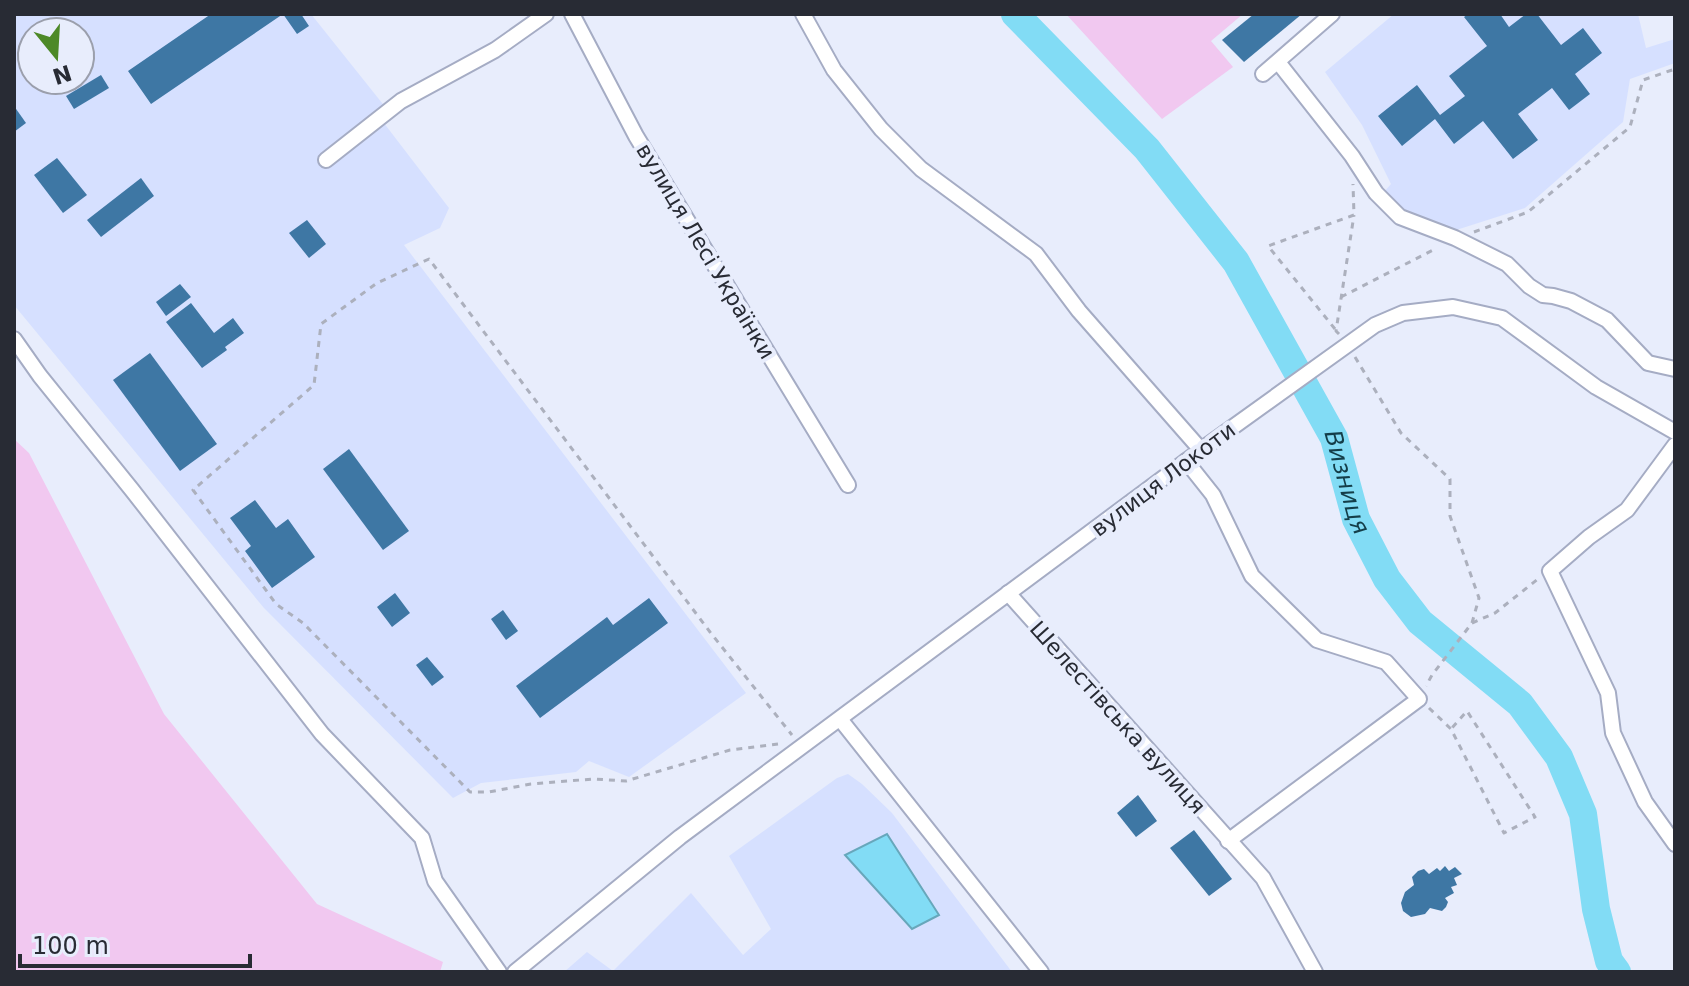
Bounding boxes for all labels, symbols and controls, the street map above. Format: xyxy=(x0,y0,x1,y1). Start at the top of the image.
north arrow xyxy=(16,16,96,96)
text: N xyxy=(49,60,75,89)
street label: вулиця Лесі Українки xyxy=(631,139,780,364)
street label: вулиця Локоти xyxy=(1087,417,1240,542)
water label: Визниця xyxy=(1319,427,1376,539)
street label: Шелестівська вулиця xyxy=(1025,616,1211,819)
scale bar xyxy=(20,918,250,968)
text: 100 m xyxy=(32,932,109,960)

